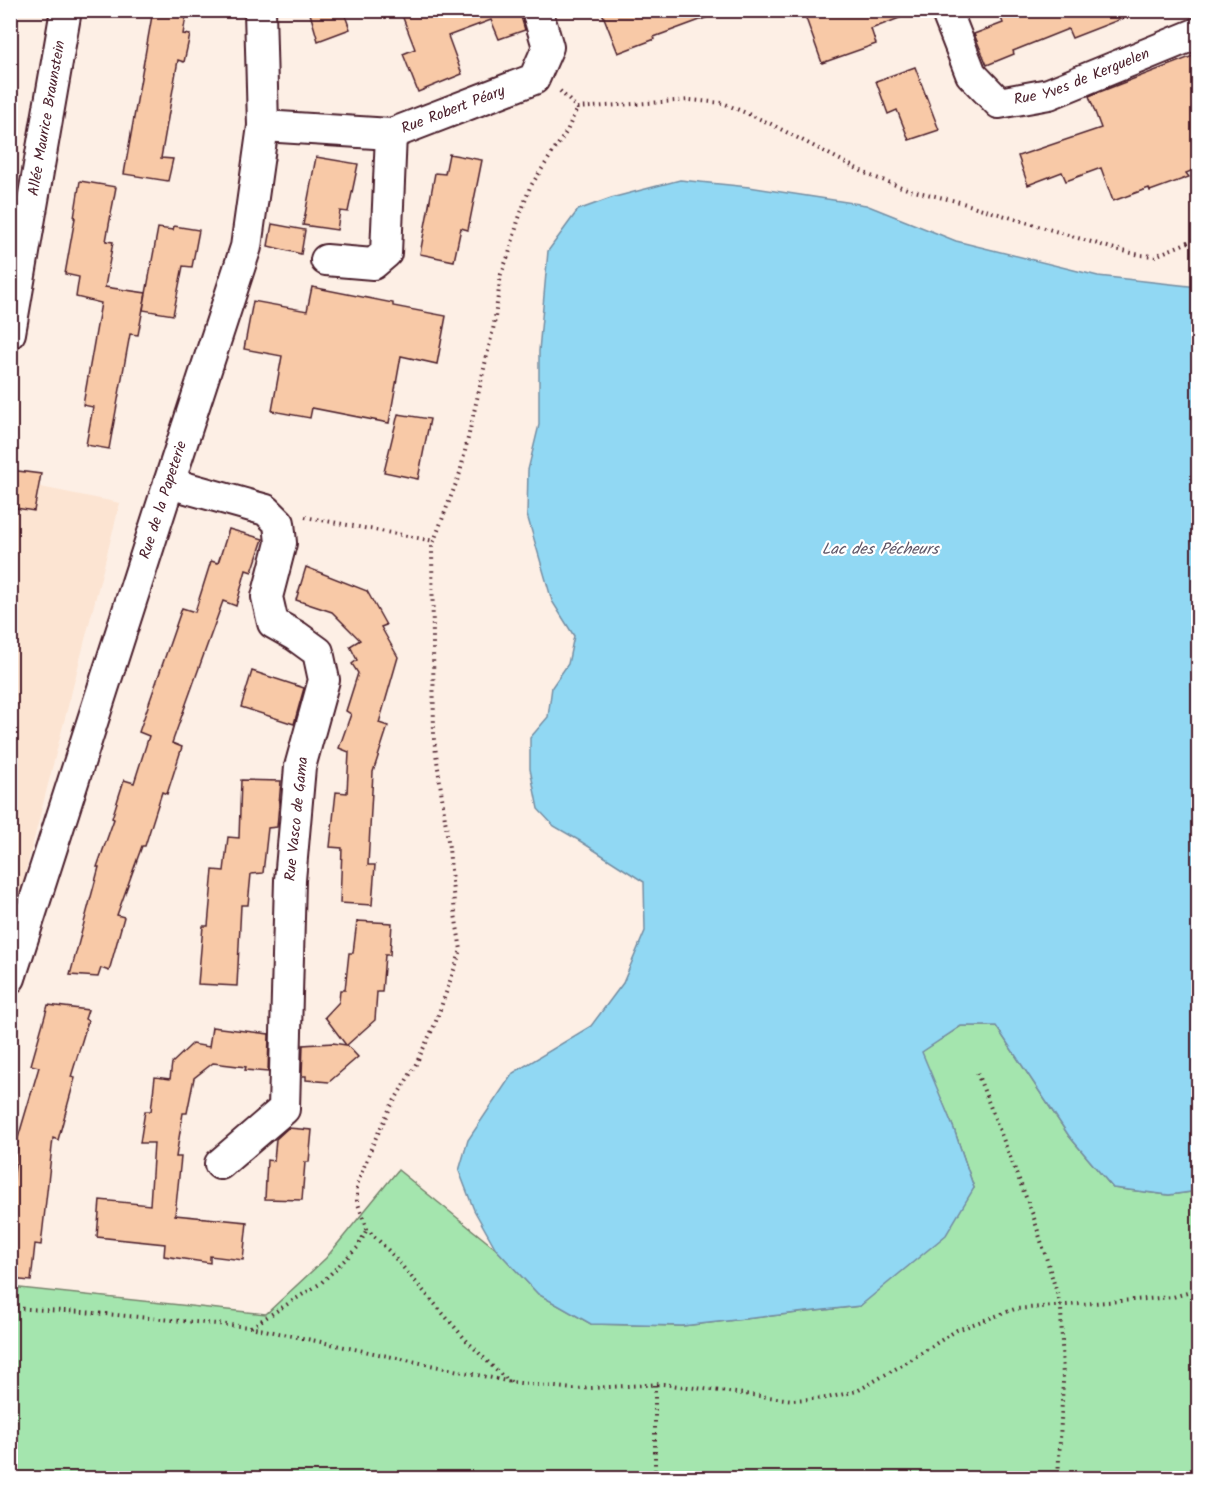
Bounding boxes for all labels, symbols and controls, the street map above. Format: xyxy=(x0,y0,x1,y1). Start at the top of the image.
street label: Allée Maurice Braunstein xyxy=(22,39,73,198)
street label: Rue Yves de Kerguelen xyxy=(1012,42,1153,112)
street label: Rue Robert Péary xyxy=(398,79,510,141)
street label: Rue de la Papeterie xyxy=(133,438,194,562)
water label: Lac des Pécheurs xyxy=(822,537,940,562)
street label: Rue Vasco de Gama xyxy=(279,756,315,882)

